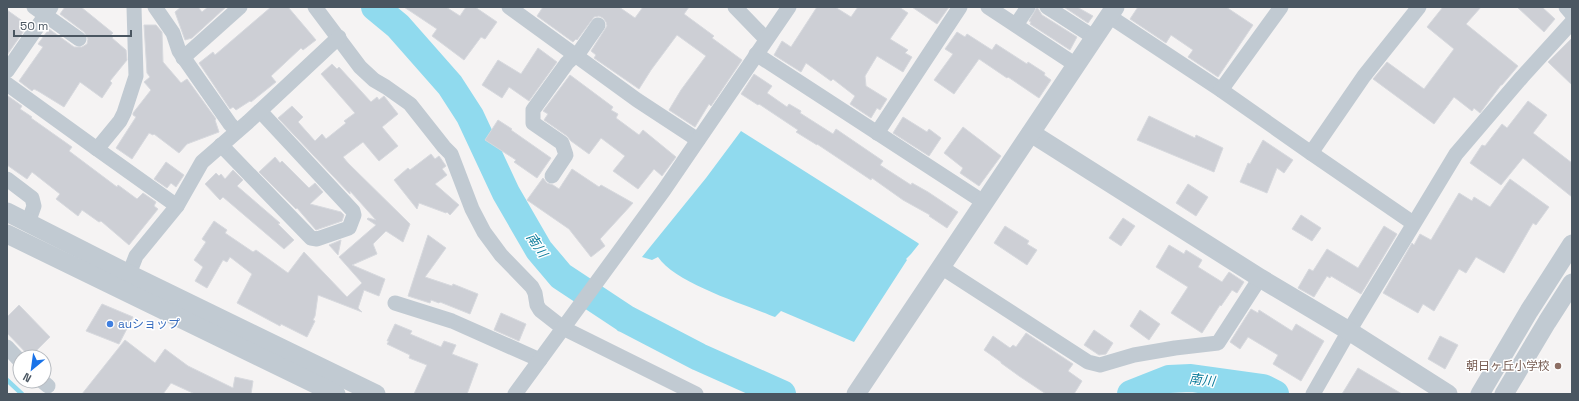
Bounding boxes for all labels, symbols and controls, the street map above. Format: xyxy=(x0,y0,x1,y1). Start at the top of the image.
scale bar xyxy=(14,12,131,38)
text: 50 m xyxy=(20,18,48,34)
water label: 南川 xyxy=(523,229,552,262)
place label: auショップ xyxy=(118,316,180,332)
marker: auショップ xyxy=(105,319,115,329)
north arrow xyxy=(12,349,52,389)
place label: 朝日ヶ丘小学校 xyxy=(1466,358,1550,374)
marker: 朝日ヶ丘小学校 xyxy=(1553,361,1563,371)
text: N xyxy=(21,370,34,386)
water label: 南川 xyxy=(1188,370,1218,390)

